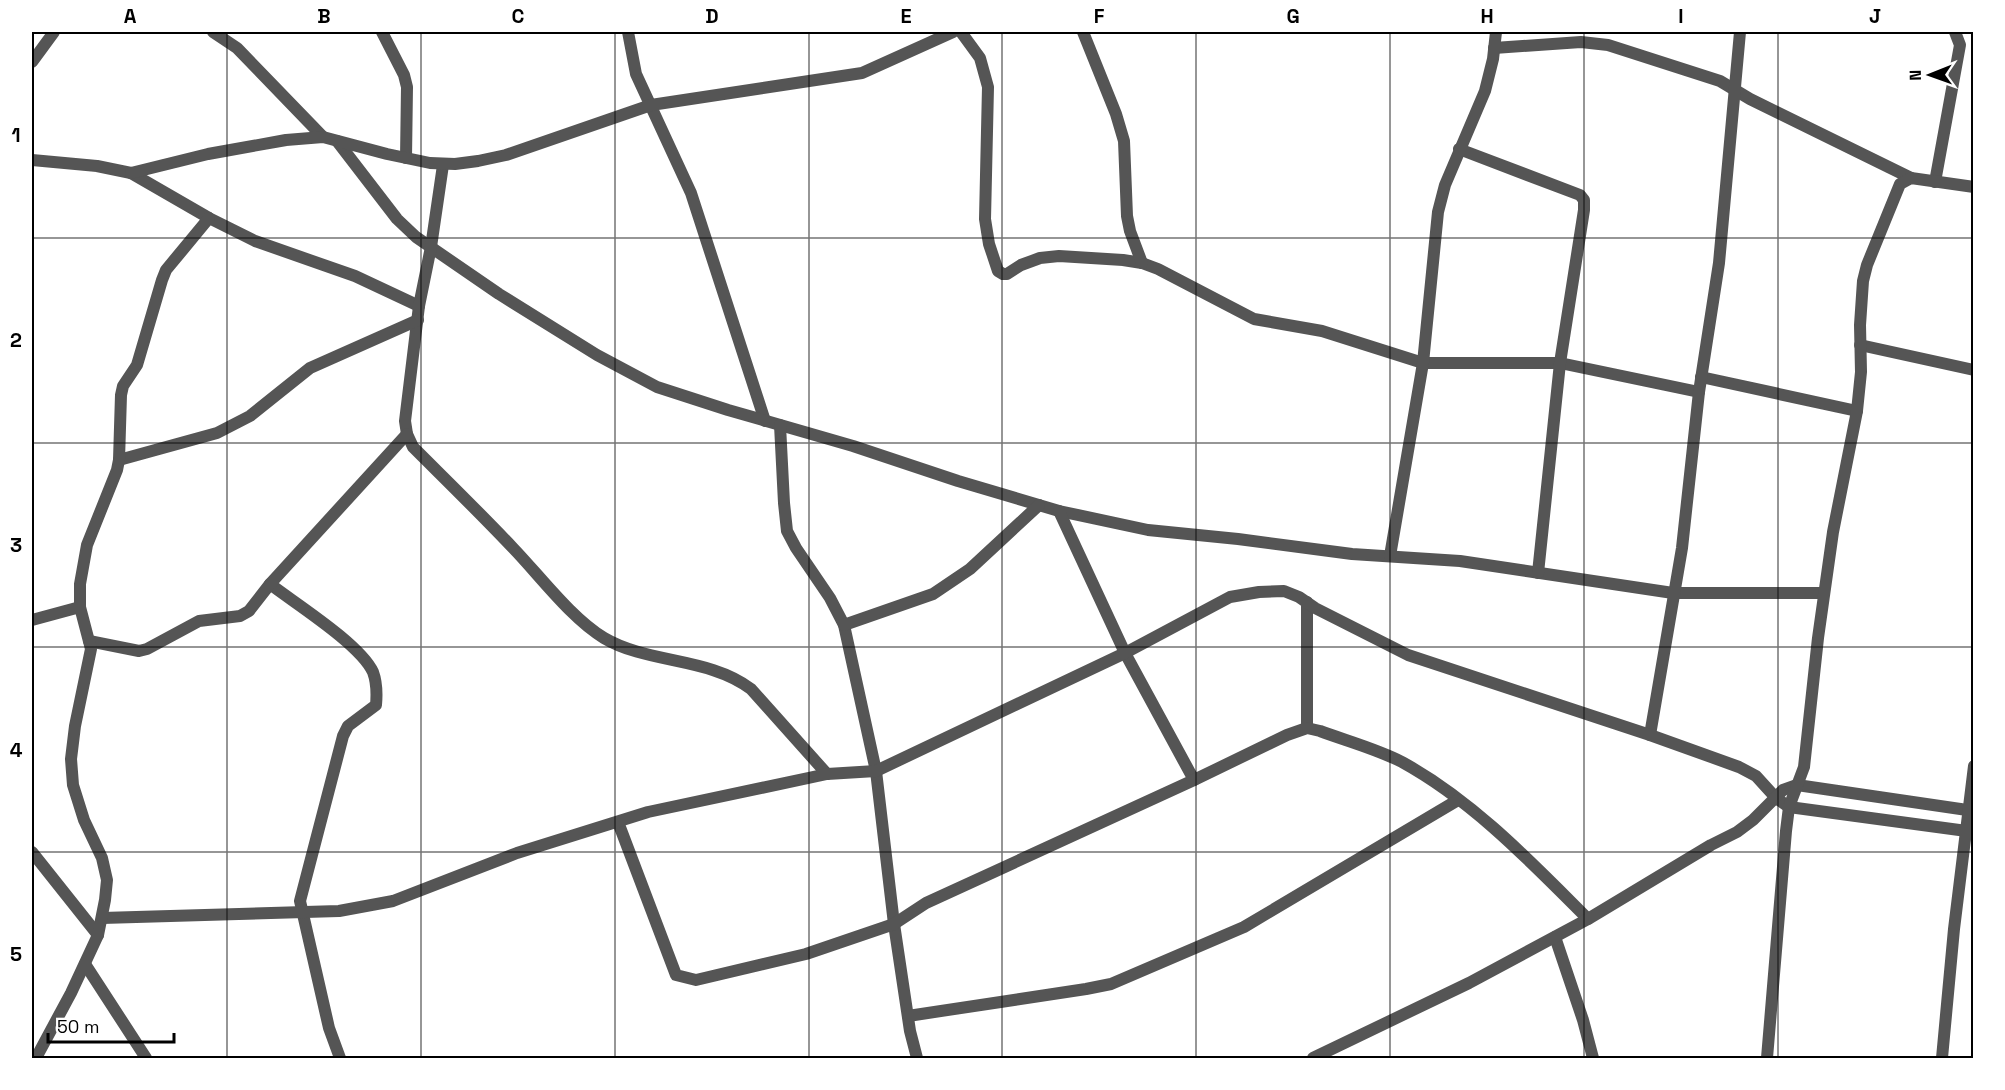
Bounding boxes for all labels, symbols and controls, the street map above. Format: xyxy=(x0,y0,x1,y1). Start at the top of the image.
text: A xyxy=(124,3,137,29)
text: B xyxy=(317,3,331,29)
text: C xyxy=(512,3,525,29)
text: D xyxy=(705,3,719,29)
text: E xyxy=(900,3,912,29)
text: F xyxy=(1094,3,1105,29)
text: G xyxy=(1286,3,1300,29)
text: H xyxy=(1480,3,1494,29)
text: I xyxy=(1678,3,1684,29)
text: J xyxy=(1869,3,1881,29)
north arrow xyxy=(1900,45,1960,105)
text: N xyxy=(1905,70,1926,81)
text: 1 xyxy=(11,122,21,148)
text: 2 xyxy=(10,327,22,353)
text: 3 xyxy=(10,532,22,558)
text: 4 xyxy=(10,737,23,763)
text: 5 xyxy=(10,941,22,967)
scale bar xyxy=(48,1006,174,1044)
text: 50 m xyxy=(57,1015,99,1038)

